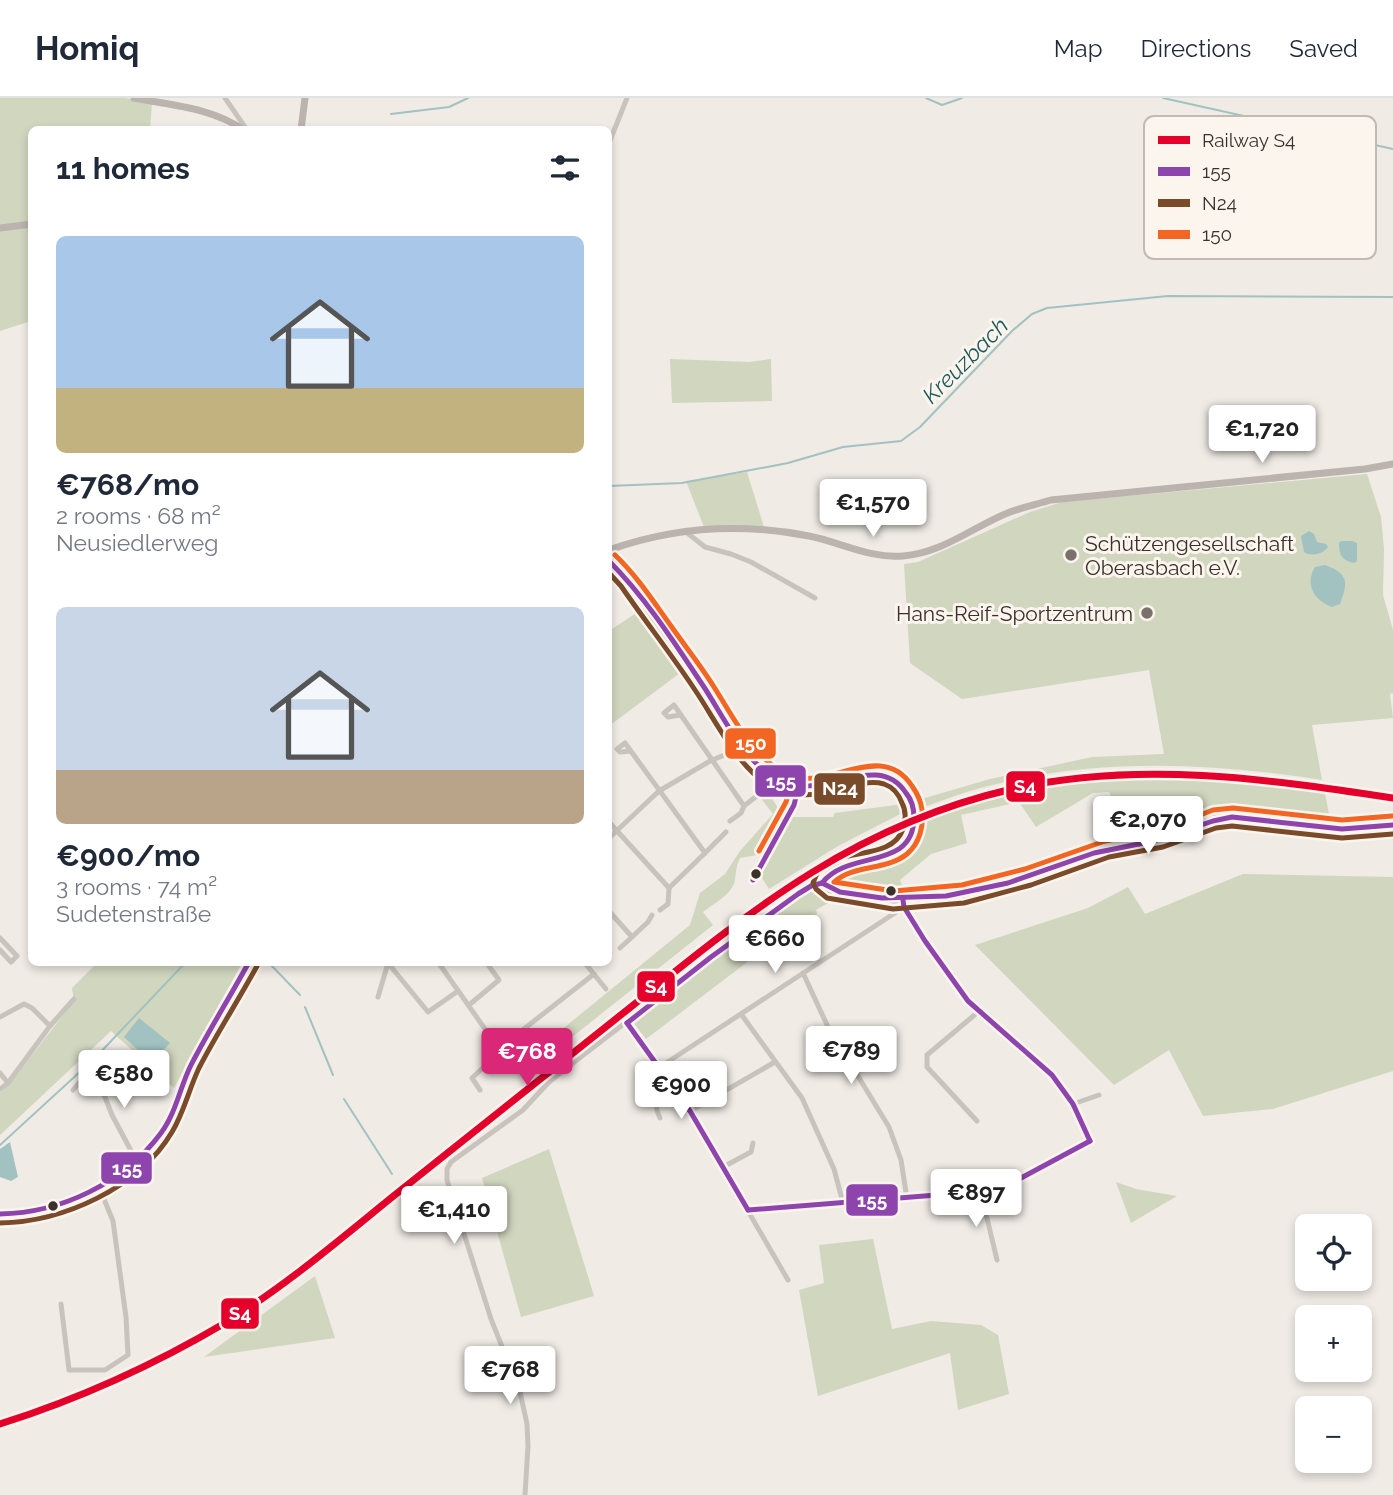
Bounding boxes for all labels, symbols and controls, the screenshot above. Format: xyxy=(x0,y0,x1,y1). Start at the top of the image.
text: Homiq xyxy=(35,29,139,68)
text: Map xyxy=(1054,34,1103,63)
text: Directions xyxy=(1141,34,1251,63)
text: Saved xyxy=(1289,34,1358,63)
legend xyxy=(1144,116,1376,259)
text: Railway S4 xyxy=(1202,129,1295,151)
icon: filters xyxy=(546,149,584,187)
text: 11 homes xyxy=(56,151,190,186)
text: 155 xyxy=(1202,160,1231,182)
text: N24 xyxy=(1202,192,1237,214)
text: 150 xyxy=(1202,223,1232,245)
icon: home xyxy=(257,281,383,407)
water label: Kreuzbach xyxy=(917,312,1013,408)
pin: €1,720 xyxy=(1205,406,1319,465)
text: €1,720 xyxy=(1225,414,1299,441)
text: €768/mo xyxy=(56,467,199,502)
pin: €1,570 xyxy=(816,480,930,539)
text: €1,570 xyxy=(836,488,910,515)
text: 2 rooms · 68 m² xyxy=(56,502,221,529)
text: Neusiedlerweg xyxy=(56,529,218,556)
place label: Schützengesellschaft Oberasbach e.V. xyxy=(1085,531,1294,580)
marker: Schützengesellschaft Oberasbach e.V. xyxy=(1063,547,1079,563)
place label: Hans-Reif-Sportzentrum xyxy=(896,601,1133,626)
marker: Hans-Reif-Sportzentrum xyxy=(1139,605,1155,621)
icon: home xyxy=(257,652,383,778)
line badge: 150 xyxy=(724,727,777,760)
text: 150 xyxy=(735,732,767,754)
line badge: 155 xyxy=(754,764,807,798)
text: 155 xyxy=(766,770,796,792)
line badge: S4 xyxy=(1005,770,1046,803)
line badge: N24 xyxy=(813,772,866,806)
text: S4 xyxy=(1014,775,1036,797)
text: N24 xyxy=(822,777,858,799)
pin: €2,070 xyxy=(1091,796,1205,856)
text: €2,070 xyxy=(1109,805,1187,832)
text: €900/mo xyxy=(56,838,200,873)
unlabelled marker xyxy=(749,867,763,881)
text: 3 rooms · 74 m² xyxy=(56,873,217,900)
unlabelled marker xyxy=(884,884,898,898)
text: Sudetenstraße xyxy=(56,900,211,927)
pin: €660 xyxy=(734,916,816,975)
text: €660 xyxy=(745,924,805,951)
line badge: S4 xyxy=(636,970,676,1003)
text: S4 xyxy=(645,975,667,997)
pin: €789 xyxy=(810,1026,892,1086)
pin: €768 xyxy=(486,1028,568,1088)
text: €789 xyxy=(822,1035,880,1062)
text: €768 xyxy=(497,1037,557,1064)
pin: €580 xyxy=(83,1051,165,1110)
text: €580 xyxy=(94,1059,154,1086)
pin: €900 xyxy=(640,1062,722,1121)
text: €900 xyxy=(651,1070,711,1097)
line badge: 155 xyxy=(100,1151,153,1185)
text: 155 xyxy=(112,1157,142,1179)
pin: €897 xyxy=(935,1170,1017,1229)
text: €897 xyxy=(947,1178,1005,1205)
line badge: 155 xyxy=(845,1183,899,1217)
pin: €1,410 xyxy=(397,1186,511,1246)
text: 155 xyxy=(857,1189,887,1211)
text: €1,410 xyxy=(417,1195,491,1222)
unlabelled marker xyxy=(46,1199,60,1213)
map controls xyxy=(1295,1214,1372,1473)
button: locate xyxy=(1295,1214,1372,1291)
line badge: S4 xyxy=(220,1297,260,1330)
text: S4 xyxy=(229,1302,251,1324)
button: + xyxy=(1295,1305,1372,1382)
pin: €768 xyxy=(469,1346,551,1406)
text: €768 xyxy=(480,1355,540,1382)
button: − xyxy=(1295,1396,1372,1473)

